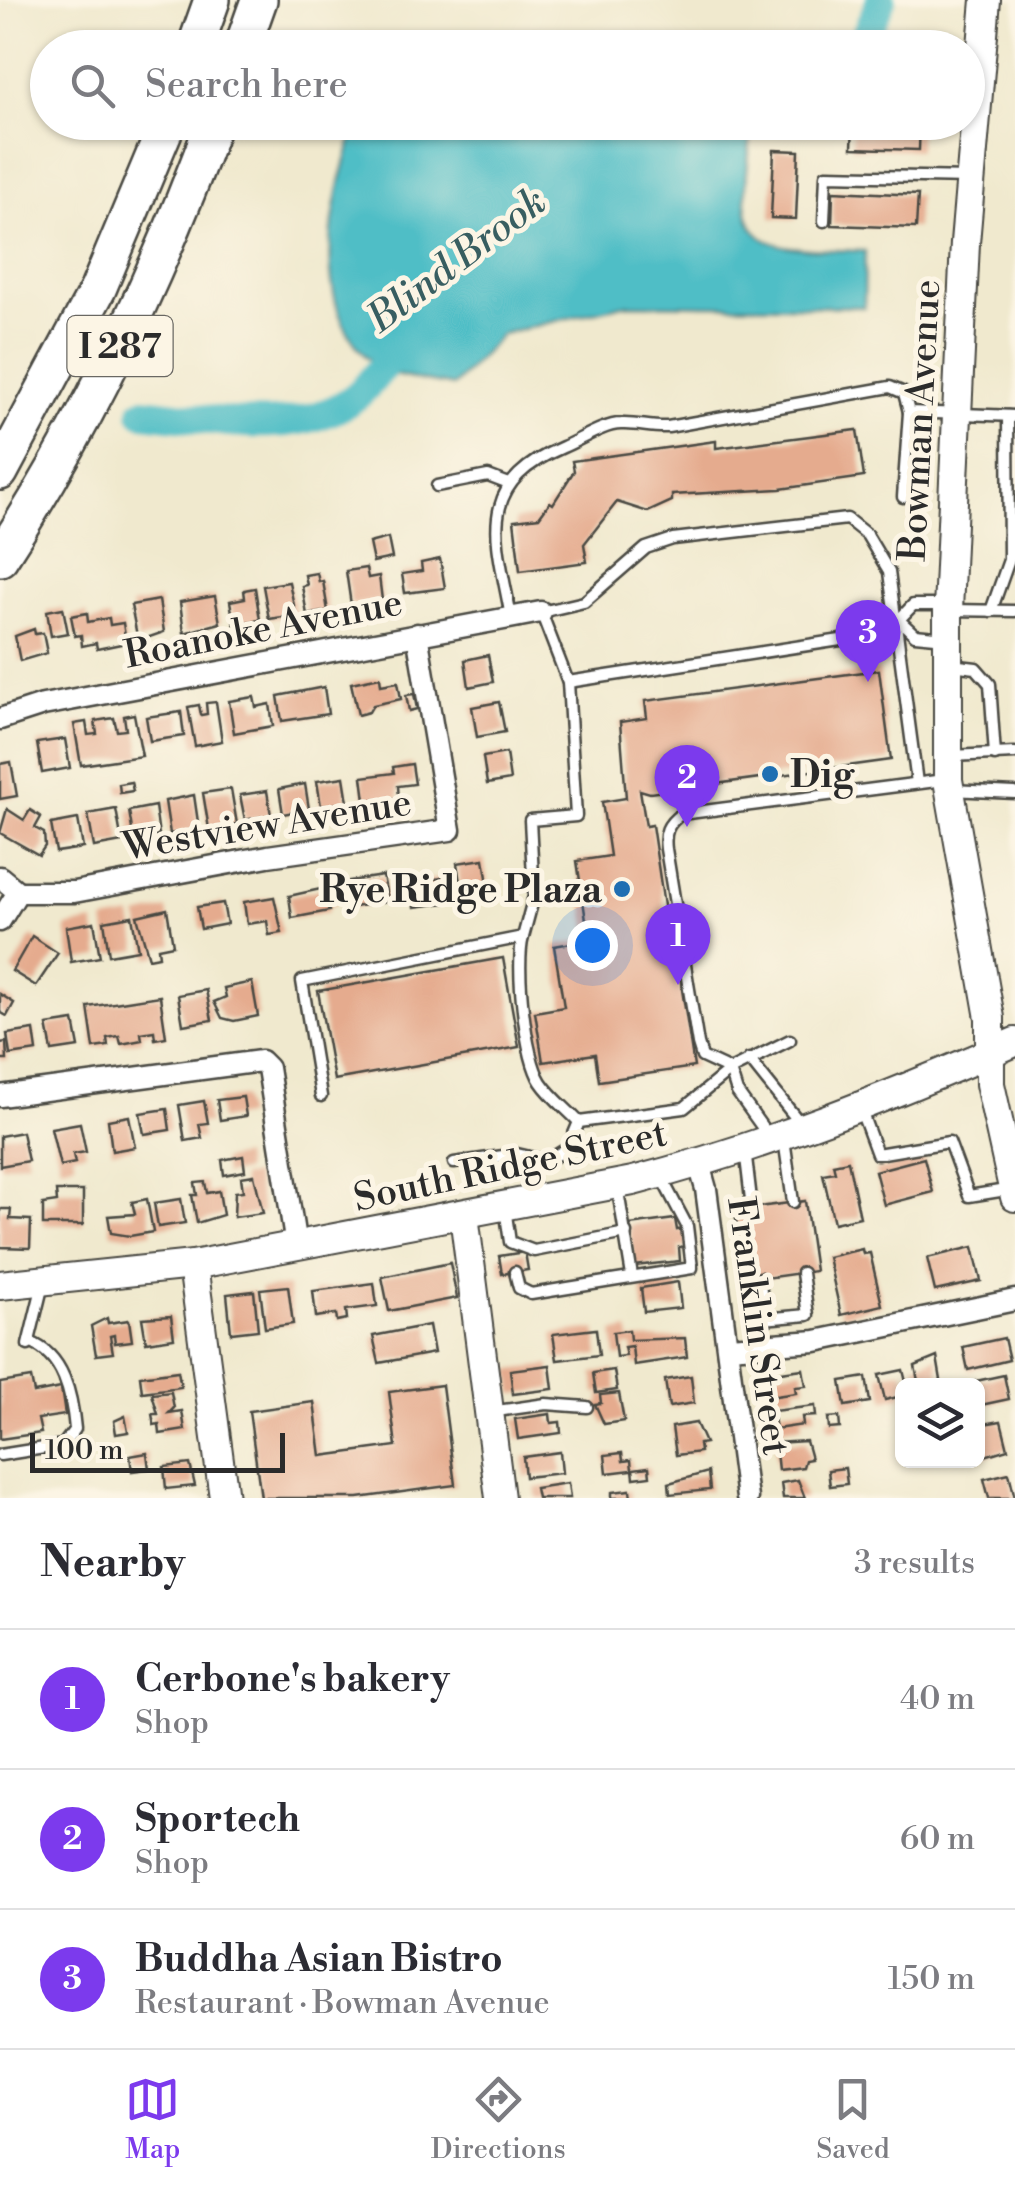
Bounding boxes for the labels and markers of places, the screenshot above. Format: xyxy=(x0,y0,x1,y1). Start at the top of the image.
pin: 3 xyxy=(836,600,900,682)
pin: 2 xyxy=(654,744,720,827)
place label: Dig xyxy=(790,752,855,799)
marker: Dig xyxy=(759,763,781,785)
place label: Rye Ridge Plaza xyxy=(319,867,602,914)
marker: Rye Ridge Plaza xyxy=(611,878,633,900)
pin: 1 xyxy=(646,902,710,985)

